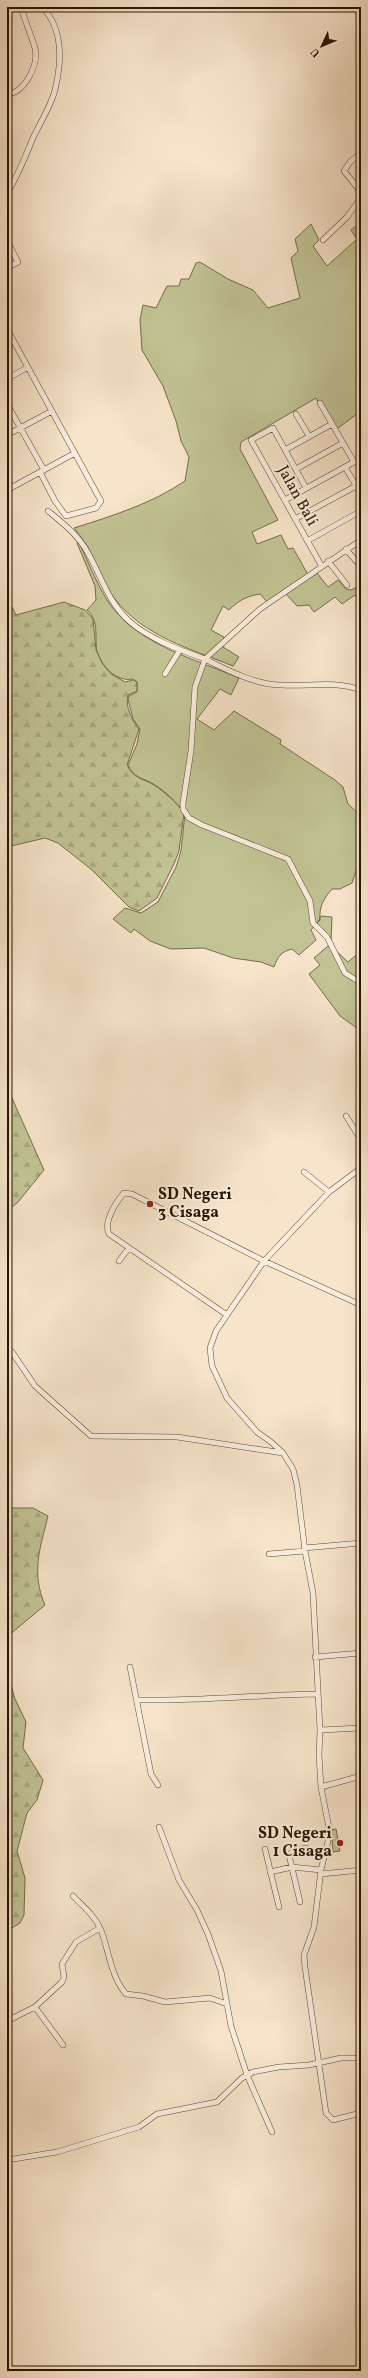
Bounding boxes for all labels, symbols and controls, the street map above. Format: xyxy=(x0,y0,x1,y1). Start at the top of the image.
north arrow xyxy=(302,26,342,66)
text: U xyxy=(308,44,324,60)
street label: Jalan Bali xyxy=(271,462,323,530)
place label: SD Negeri 3 Cisaga xyxy=(158,1184,232,1224)
marker: SD Negeri 3 Cisaga xyxy=(145,1199,155,1209)
place label: SD Negeri 1 Cisaga xyxy=(258,1823,332,1863)
marker: SD Negeri 1 Cisaga xyxy=(335,1838,345,1848)

